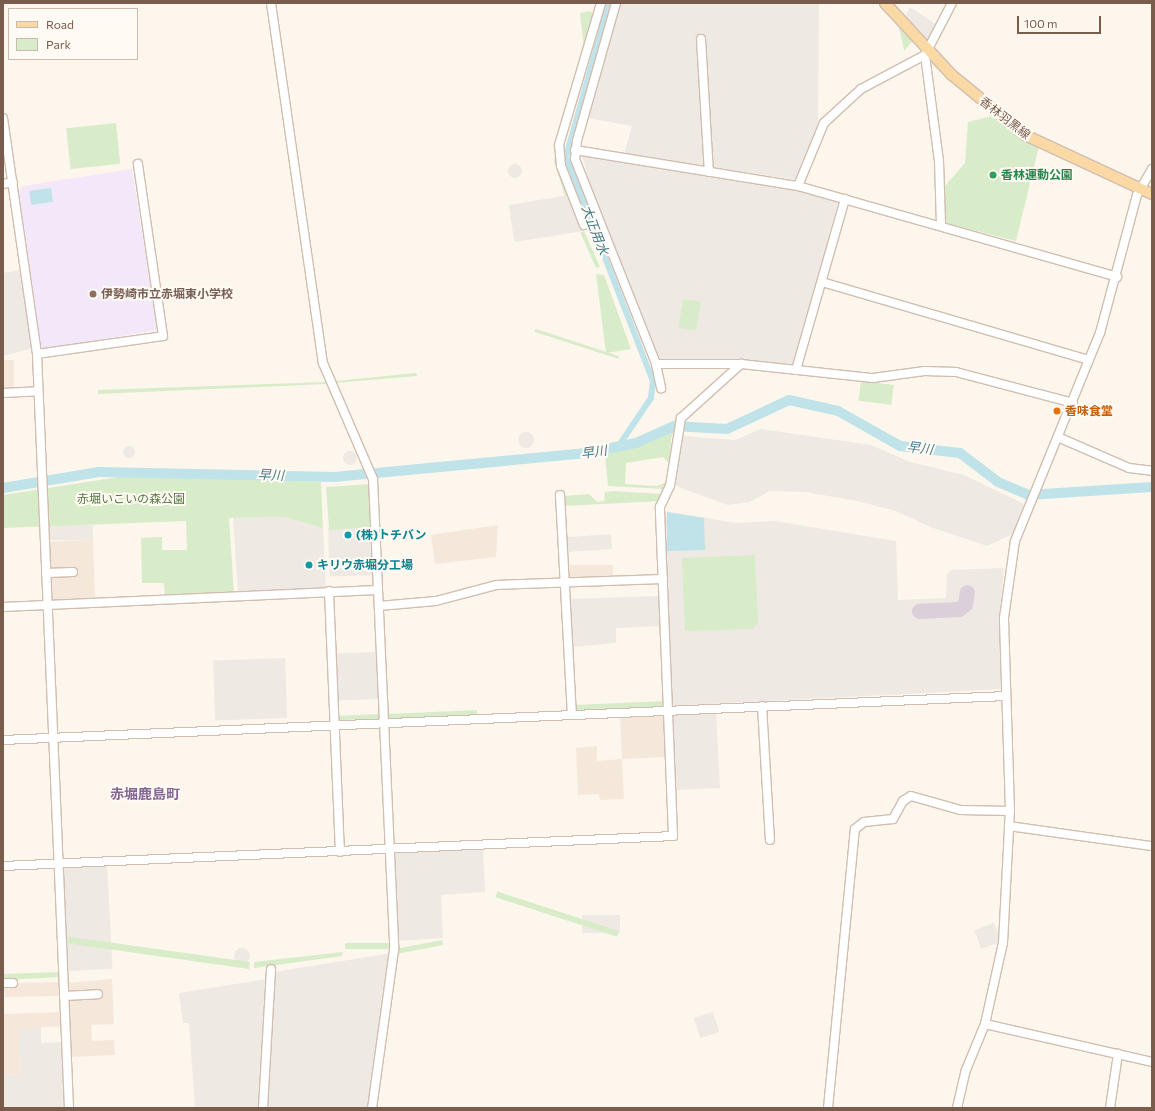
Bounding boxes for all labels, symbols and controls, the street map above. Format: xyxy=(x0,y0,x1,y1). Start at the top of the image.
legend xyxy=(8,8,138,60)
scale bar xyxy=(1019,8,1103,34)
text: 100 m xyxy=(1024,16,1058,30)
text: Road xyxy=(46,17,74,31)
text: Park xyxy=(46,37,71,51)
street label: 香林羽黒線 xyxy=(977,94,1033,142)
place label: 香林運動公園 xyxy=(1001,168,1073,182)
marker: 香林運動公園 xyxy=(988,170,998,180)
water label: 大正用水 xyxy=(578,203,612,257)
place label: 伊勢崎市立赤堀東小学校 xyxy=(101,287,233,301)
marker: 伊勢崎市立赤堀東小学校 xyxy=(88,289,98,299)
place label: 香味食堂 xyxy=(1065,404,1113,418)
marker: 香味食堂 xyxy=(1052,406,1062,416)
water label: 早川 xyxy=(906,439,934,457)
water label: 早川 xyxy=(580,442,608,462)
water label: 早川 xyxy=(258,467,284,483)
park label: 赤堀いこいの森公園 xyxy=(77,492,185,506)
place label: (株)トチバン xyxy=(356,528,426,542)
marker: (株)トチバン xyxy=(343,530,353,540)
place label: キリウ赤堀分工場 xyxy=(317,558,413,572)
marker: キリウ赤堀分工場 xyxy=(304,560,314,570)
district label: 赤堀鹿島町 xyxy=(110,786,180,802)

